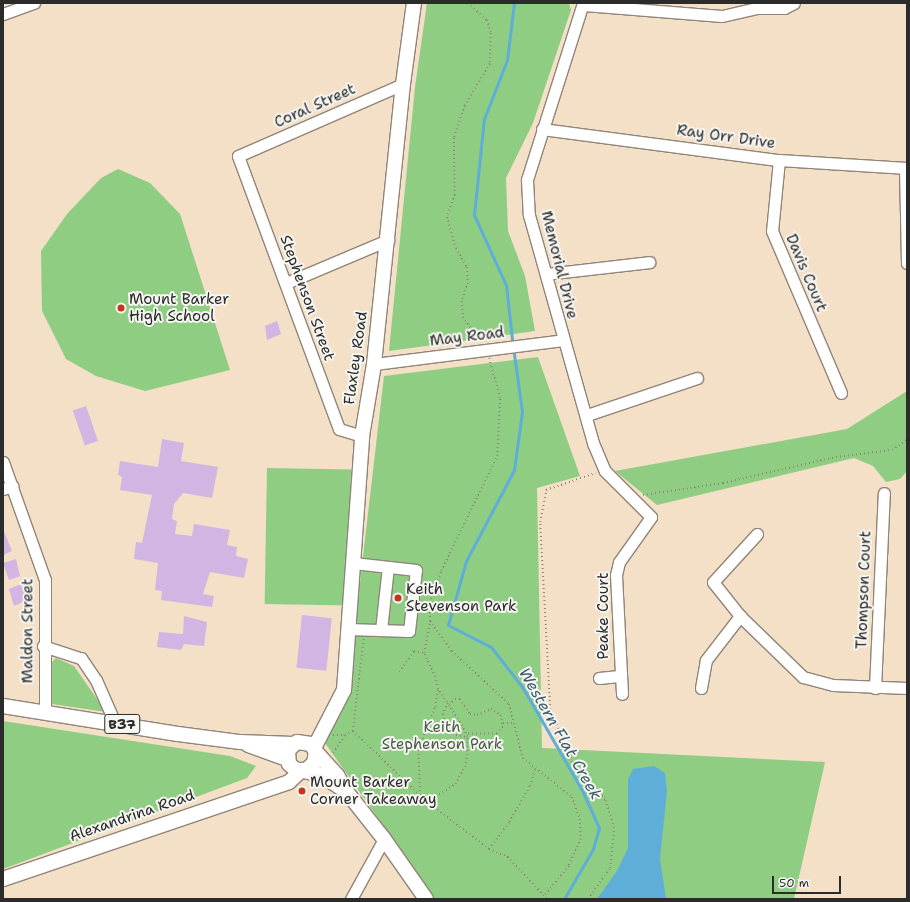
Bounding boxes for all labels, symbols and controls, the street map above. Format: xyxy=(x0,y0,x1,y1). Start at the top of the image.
street label: Coral Street xyxy=(272,80,358,132)
street label: Ray Orr Drive xyxy=(676,121,776,153)
street label: Memorial Drive xyxy=(537,209,581,321)
street label: Davis Court xyxy=(782,231,830,315)
street label: Stephenson Street xyxy=(276,233,338,363)
place label: Mount Barker High School xyxy=(129,290,229,325)
marker: Mount Barker High School xyxy=(116,303,126,313)
street label: Flaxley Road xyxy=(341,310,371,406)
street label: May Road xyxy=(429,324,505,350)
street label: Thompson Court xyxy=(853,531,875,649)
street label: Peake Court xyxy=(595,572,613,660)
street label: Maldon Street xyxy=(19,579,37,683)
place label: Keith Stevenson Park xyxy=(406,580,517,615)
marker: Keith Stevenson Park xyxy=(393,593,403,603)
water label: Western Flat Creek xyxy=(514,665,606,803)
road number: B37 xyxy=(104,712,140,736)
park label: Keith Stephenson Park xyxy=(382,718,502,753)
place label: Mount Barker Corner Takeaway xyxy=(310,773,437,808)
street label: Alexandrina Road xyxy=(67,786,197,846)
marker: Mount Barker Corner Takeaway xyxy=(297,786,307,796)
scale bar xyxy=(774,868,843,894)
text: 50 m xyxy=(779,875,809,891)

